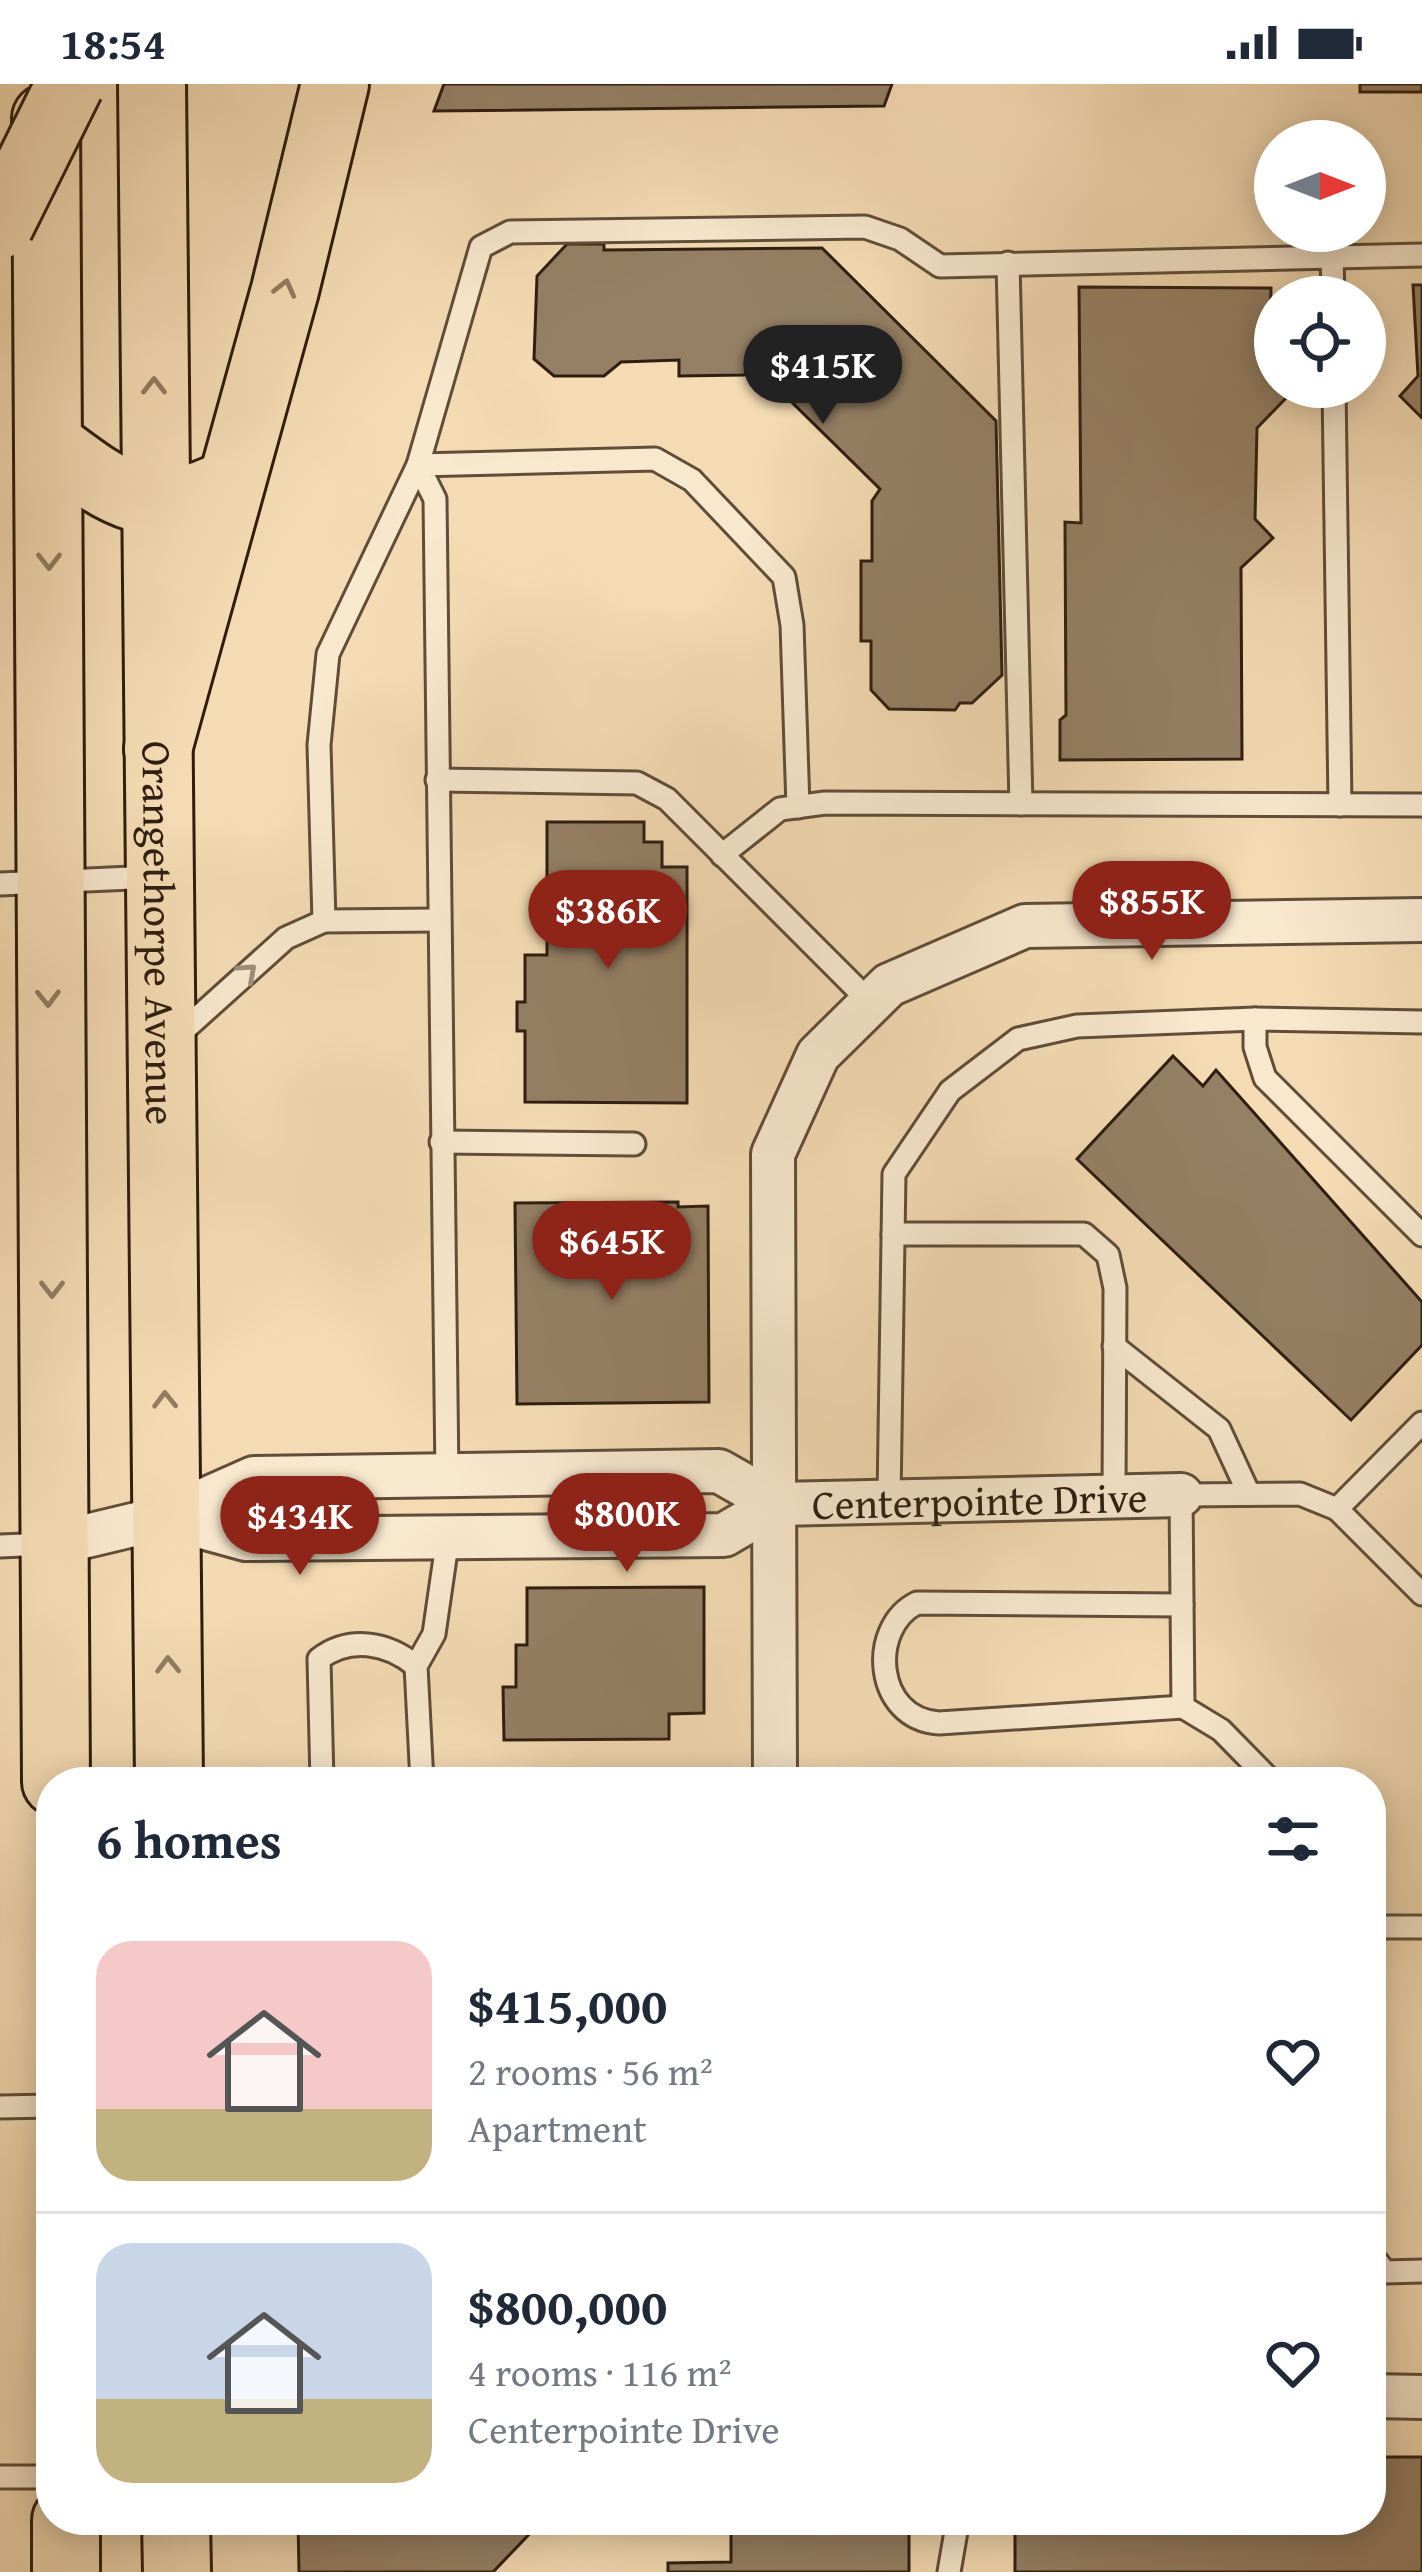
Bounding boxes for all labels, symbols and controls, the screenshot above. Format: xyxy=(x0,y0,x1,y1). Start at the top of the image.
text: 18:54 xyxy=(60,10,166,75)
north arrow xyxy=(1254,120,1386,252)
map controls xyxy=(1254,120,1386,408)
button: locate xyxy=(1254,276,1386,408)
one-way arrow xyxy=(271,279,296,299)
pin: $415K xyxy=(739,325,907,427)
text: $415K xyxy=(770,335,876,392)
one-way arrow xyxy=(141,376,167,394)
one-way arrow xyxy=(36,553,62,571)
street label: Orangethorpe Avenue xyxy=(128,740,193,1125)
pin: $855K xyxy=(1068,861,1236,963)
pin: $386K xyxy=(524,870,692,972)
text: $855K xyxy=(1099,871,1205,928)
text: $386K xyxy=(555,880,661,937)
one-way arrow xyxy=(234,965,255,986)
one-way arrow xyxy=(35,989,61,1008)
pin: $645K xyxy=(528,1201,696,1303)
text: $645K xyxy=(559,1211,665,1268)
one-way arrow xyxy=(38,1280,64,1299)
one-way arrow xyxy=(152,1390,178,1409)
street label: Centerpointe Drive xyxy=(811,1465,1148,1534)
pin: $800K xyxy=(543,1473,711,1575)
pin: $434K xyxy=(216,1476,384,1578)
text: $800K xyxy=(574,1483,680,1540)
text: $434K xyxy=(247,1486,353,1543)
one-way arrow xyxy=(155,1655,181,1673)
text: 6 homes xyxy=(96,1802,282,1877)
icon: filters xyxy=(1260,1806,1326,1872)
text: $415,000 xyxy=(468,1967,667,2042)
icon: home xyxy=(192,1989,336,2133)
icon: heart xyxy=(1260,2028,1326,2094)
text: 2 rooms · 56 m² xyxy=(468,2042,713,2099)
text: Apartment xyxy=(468,2099,647,2156)
text: $800,000 xyxy=(468,2268,667,2343)
icon: home xyxy=(192,2291,336,2435)
icon: heart xyxy=(1260,2330,1326,2396)
text: 4 rooms · 116 m² xyxy=(468,2343,732,2400)
text: Centerpointe Drive xyxy=(468,2400,780,2457)

